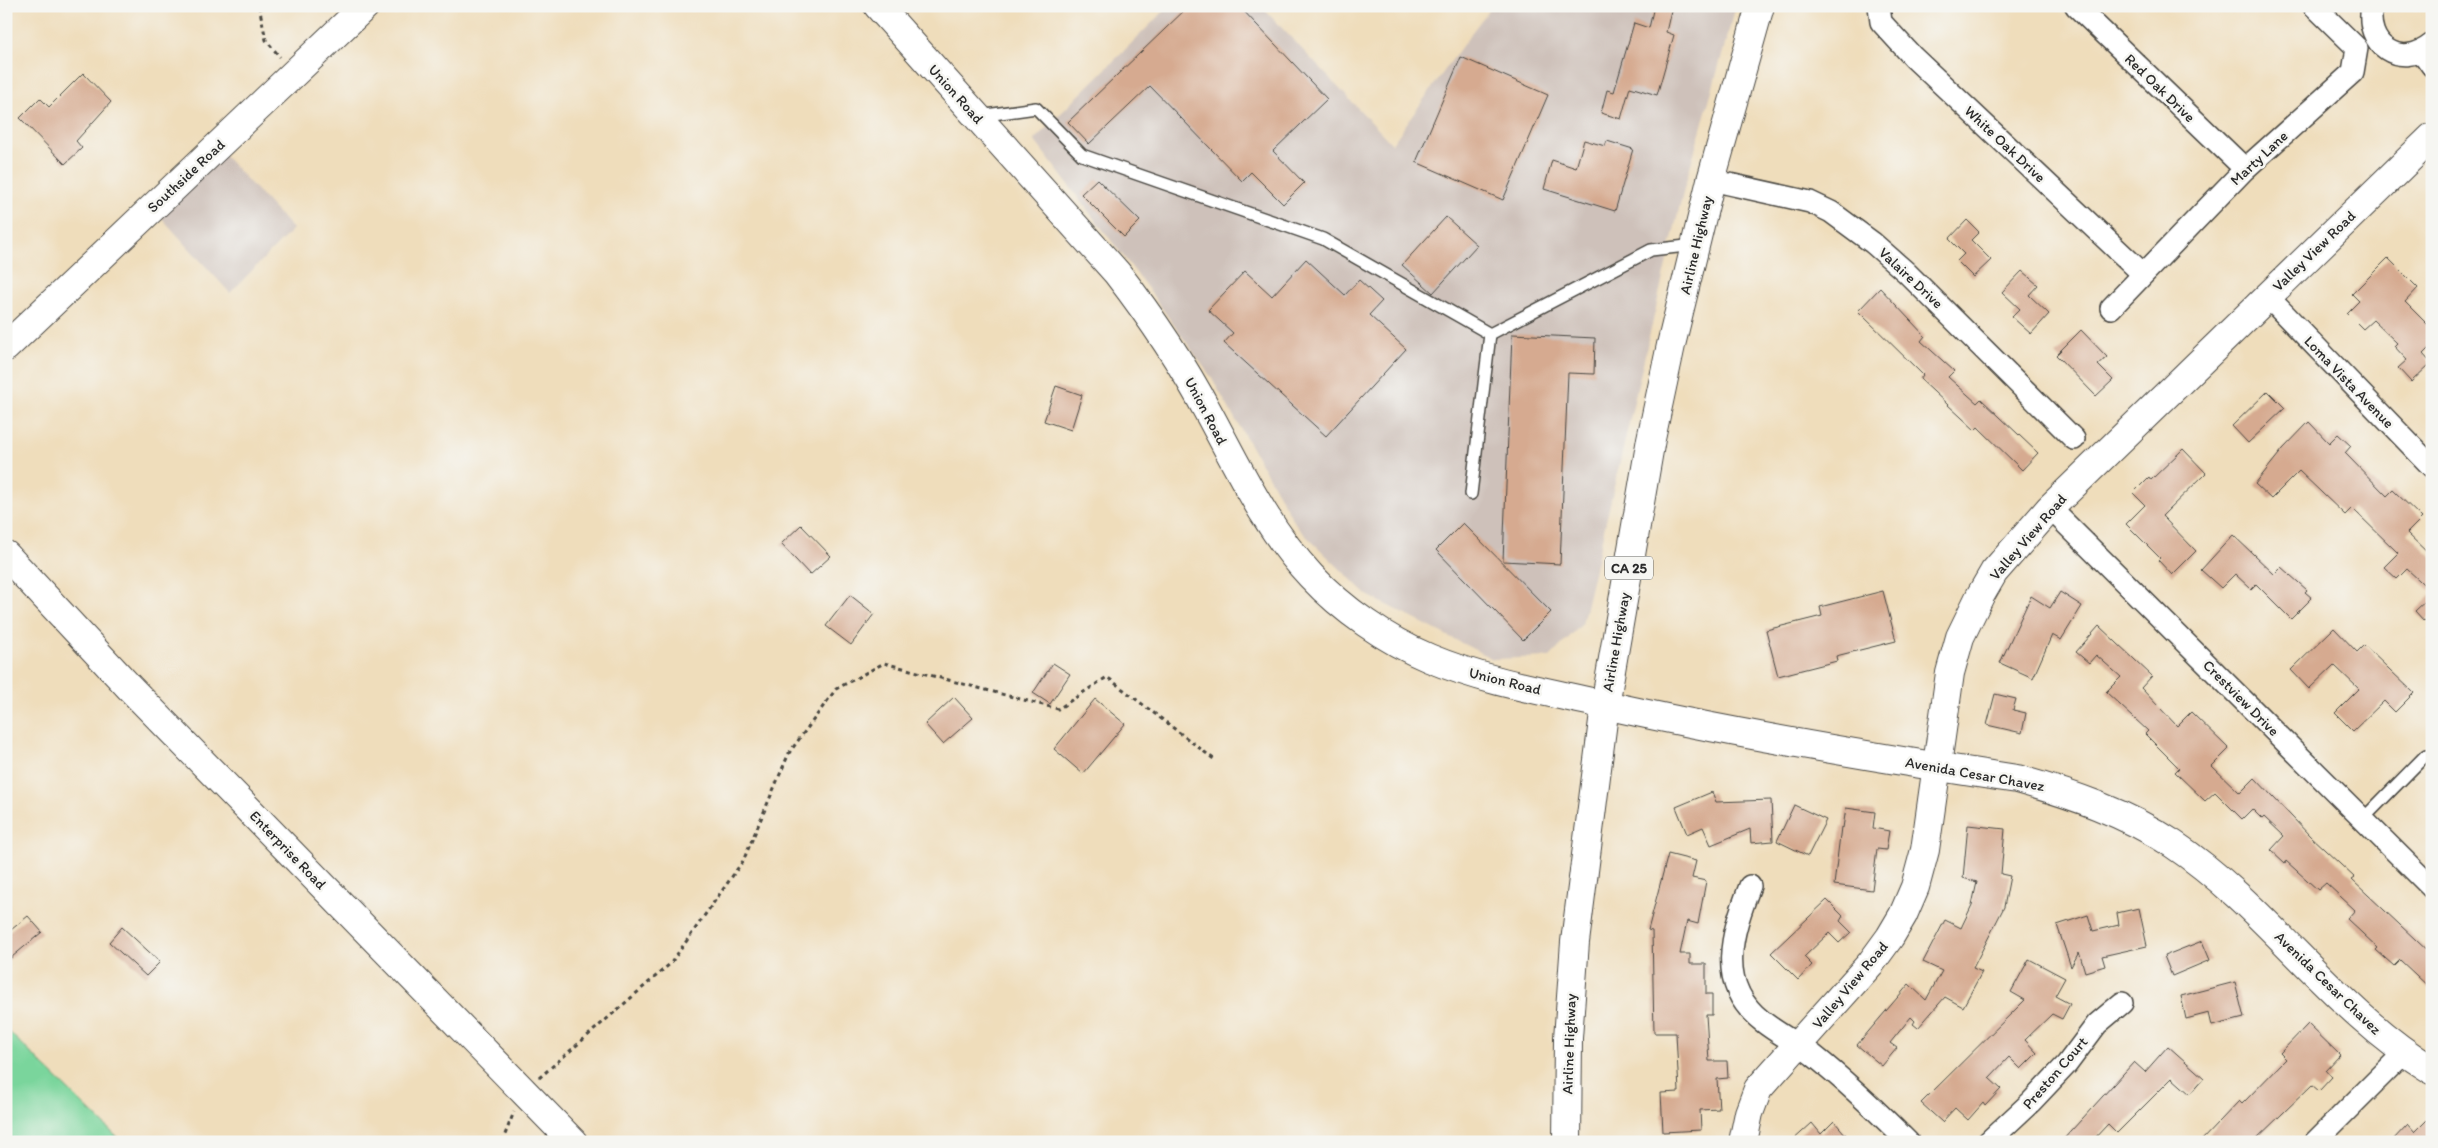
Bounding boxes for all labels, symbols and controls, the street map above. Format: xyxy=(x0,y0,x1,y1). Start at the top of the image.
street label: Red Oak Drive xyxy=(2121,50,2199,126)
street label: Union Road xyxy=(925,61,987,127)
street label: White Oak Drive xyxy=(1961,102,2049,186)
street label: Marty Lane xyxy=(2226,127,2292,189)
street label: Southside Road xyxy=(144,136,228,216)
street label: Airline Highway xyxy=(1676,194,1716,296)
street label: Valley View Road xyxy=(2269,207,2359,295)
street label: Valaire Drive xyxy=(1875,244,1947,312)
street label: Loma Vista Avenue xyxy=(2300,332,2398,432)
street label: Union Road xyxy=(1181,374,1231,448)
street label: Valley View Road xyxy=(1986,490,2070,584)
road number: CA 25 xyxy=(1605,556,1653,580)
street label: Airline Highway xyxy=(1598,591,1634,693)
street label: Crestview Drive xyxy=(2199,656,2283,740)
street label: Union Road xyxy=(1467,663,1543,699)
street label: Avenida Cesar Chavez xyxy=(1904,753,2046,795)
street label: Enterprise Road xyxy=(246,807,331,894)
street label: Avenida Cesar Chavez xyxy=(2271,928,2385,1039)
street label: Valley View Road xyxy=(1808,938,1892,1032)
street label: Airline Highway xyxy=(1558,993,1580,1095)
street label: Preston Court xyxy=(2019,1033,2092,1113)

